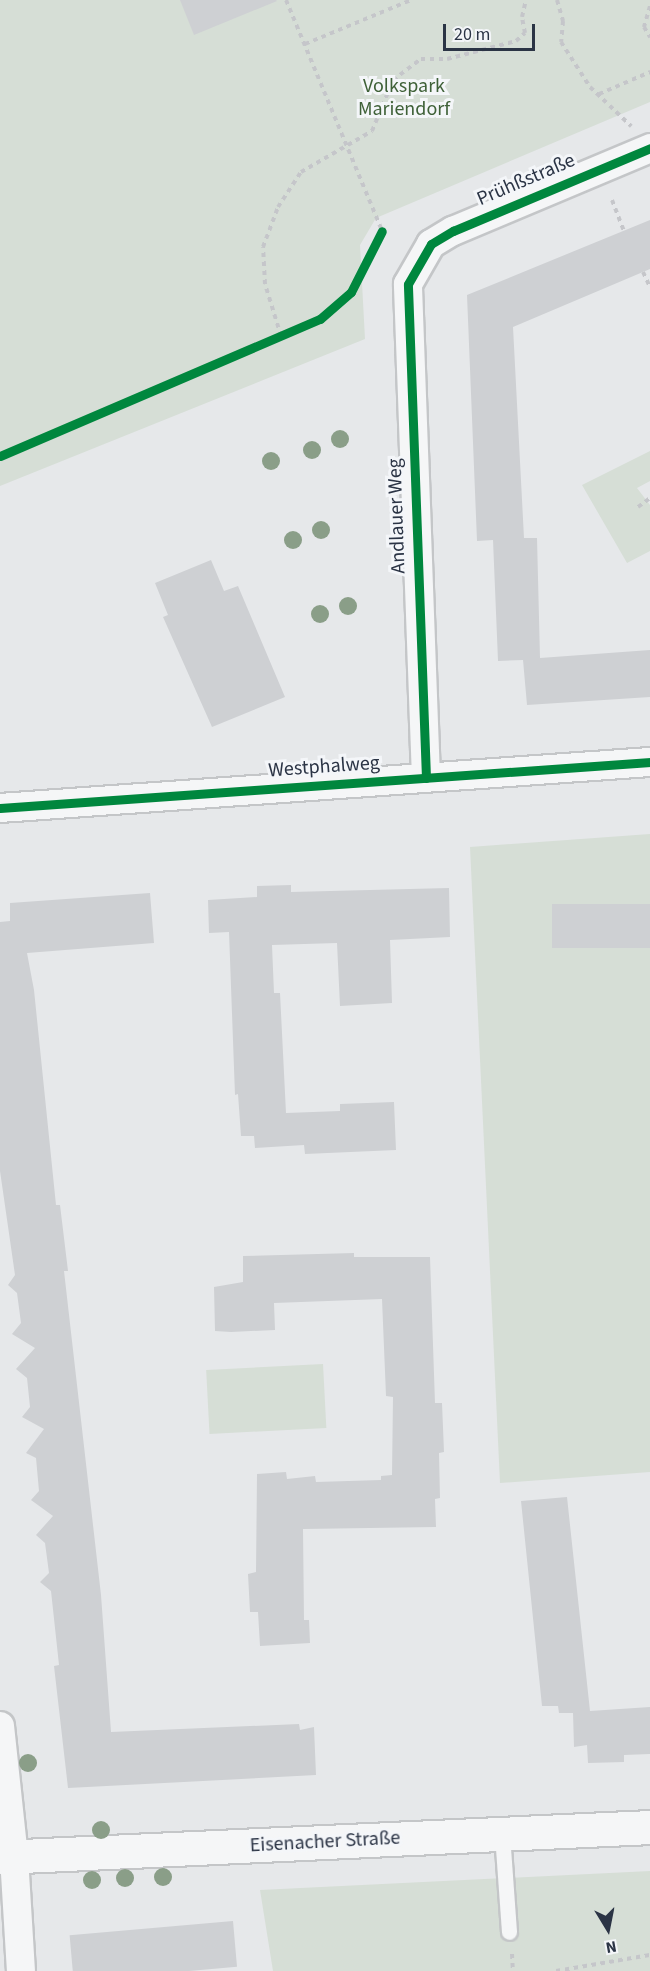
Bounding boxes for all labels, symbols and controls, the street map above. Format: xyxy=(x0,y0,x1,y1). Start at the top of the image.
scale bar xyxy=(446,12,538,50)
text: 20 m xyxy=(454,22,490,47)
park label: Volkspark Mariendorf xyxy=(358,75,450,122)
street label: Prühßstraße xyxy=(473,149,579,211)
street label: Andlauer Weg xyxy=(383,458,411,574)
street label: Westphalweg xyxy=(267,751,381,783)
street label: Eisenacher Straße xyxy=(249,1826,401,1858)
north arrow xyxy=(578,1899,638,1959)
text: N xyxy=(604,1935,618,1958)

